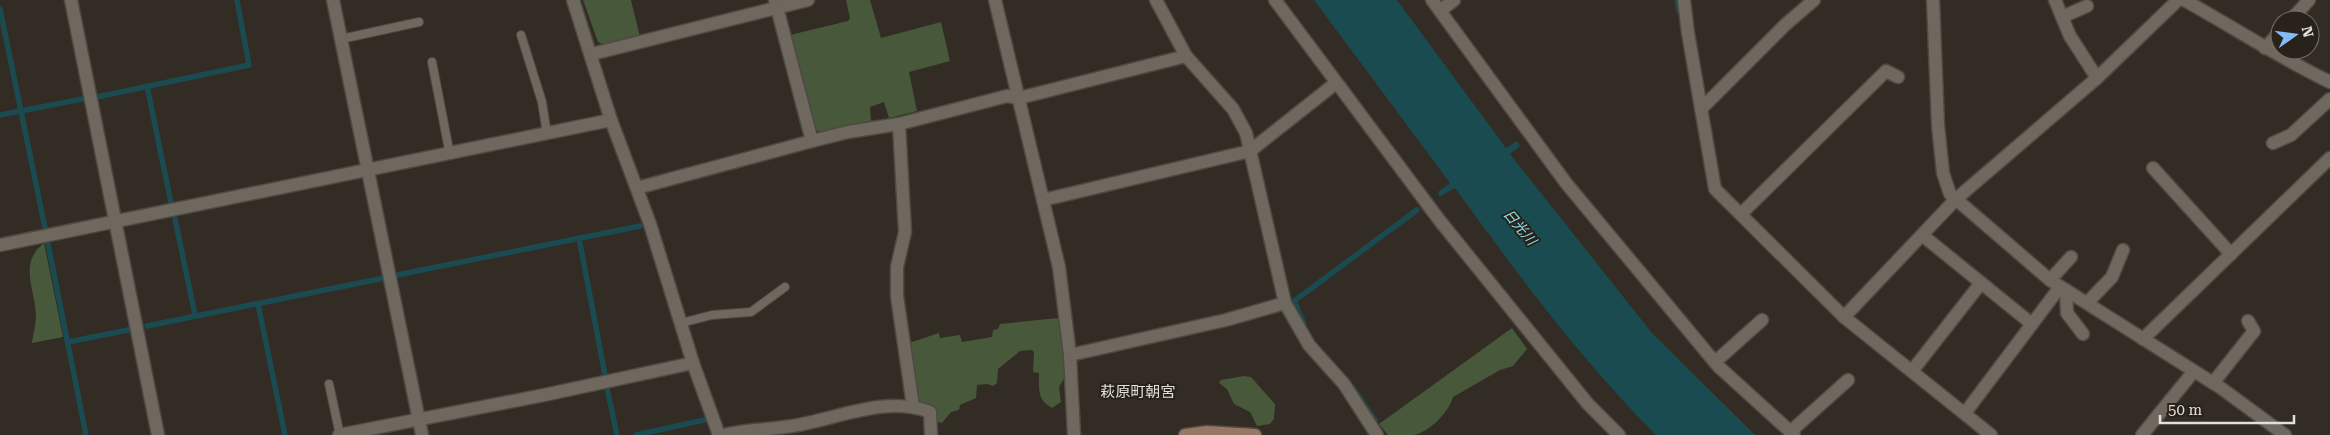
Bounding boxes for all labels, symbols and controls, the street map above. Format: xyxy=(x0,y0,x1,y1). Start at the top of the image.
north arrow xyxy=(2270,10,2320,60)
text: N xyxy=(2299,25,2317,39)
water label: 日光川 xyxy=(1500,206,1541,250)
district label: 萩原町朝宮 xyxy=(1100,383,1176,401)
scale bar xyxy=(2160,392,2294,424)
text: 50 m xyxy=(2168,401,2203,419)

